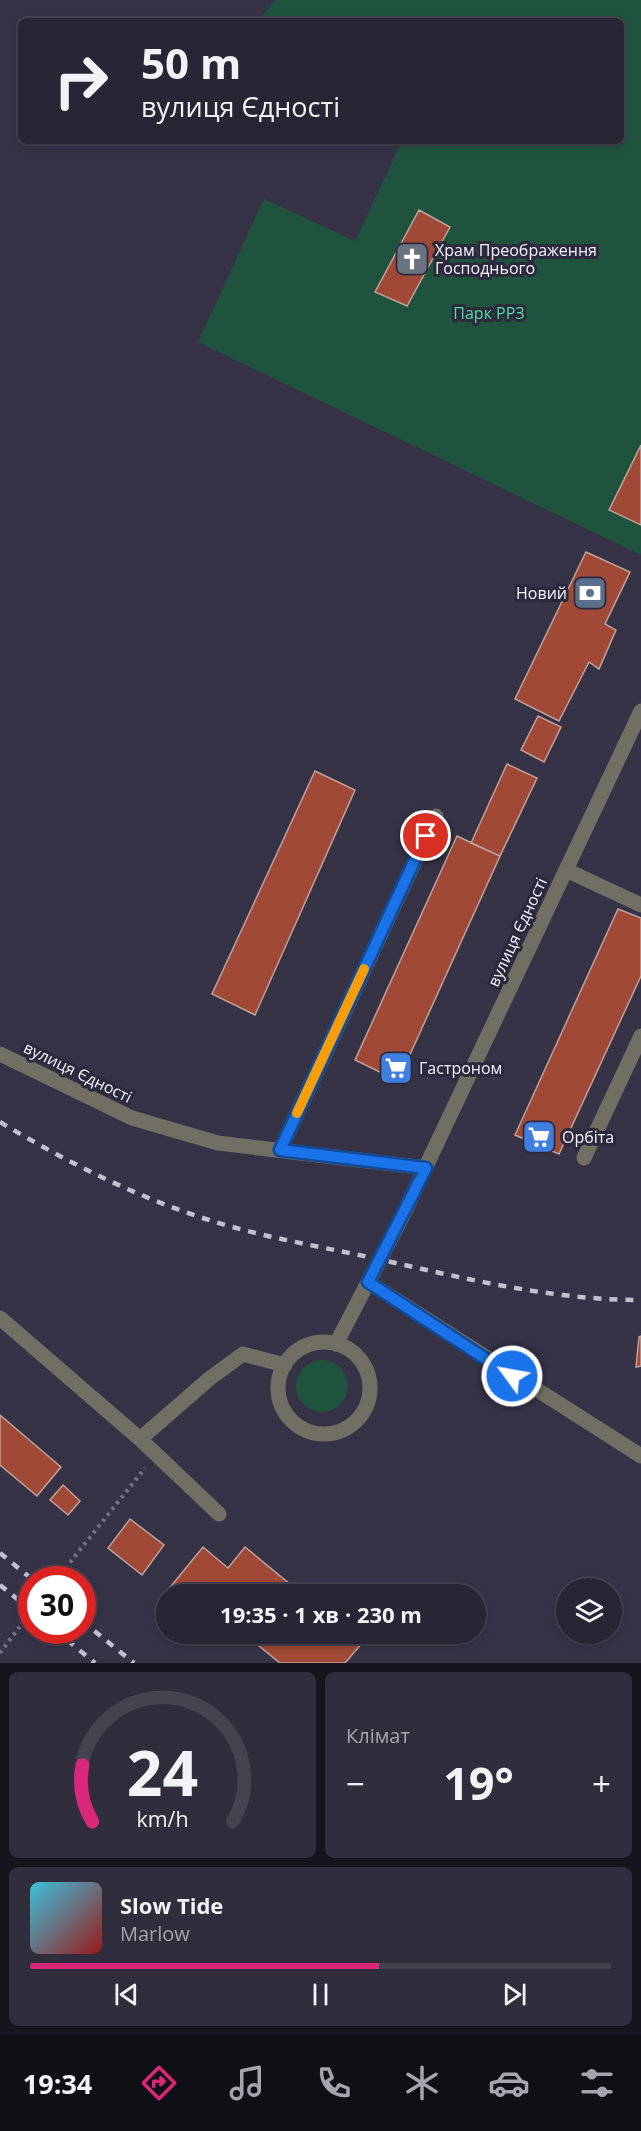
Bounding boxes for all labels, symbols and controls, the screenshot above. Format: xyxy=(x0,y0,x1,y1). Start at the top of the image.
text: 50 m xyxy=(141,34,241,91)
icon: right xyxy=(42,42,120,120)
text: вулиця Єдності xyxy=(141,88,340,125)
place label: Храм Преображення Господнього xyxy=(435,239,597,279)
church icon: Храм Преображення Господнього xyxy=(394,241,430,277)
park label: Парк РРЗ xyxy=(453,302,525,324)
bank icon: Новий xyxy=(572,575,608,611)
place label: Новий xyxy=(516,582,567,604)
pin xyxy=(400,810,451,861)
icon: arrive xyxy=(409,819,442,852)
street label: вулиця Єдності xyxy=(482,874,552,990)
street label: вулиця Єдності xyxy=(20,1036,136,1108)
supermarket icon: Гастроном xyxy=(378,1050,414,1086)
place label: Гастроном xyxy=(419,1057,502,1079)
supermarket icon: Орбіта xyxy=(521,1119,557,1155)
place label: Орбіта xyxy=(562,1126,614,1148)
position arrow xyxy=(480,1344,544,1408)
speed limit sign: 30 xyxy=(18,1566,96,1644)
map controls xyxy=(556,1578,622,1644)
button: layers xyxy=(556,1578,622,1644)
text: 19:35 · 1 хв · 230 m xyxy=(220,1599,422,1629)
text: Клімат xyxy=(346,1722,410,1749)
text: 24 xyxy=(127,1729,198,1814)
text: 19° xyxy=(443,1752,514,1813)
text: − xyxy=(346,1761,365,1806)
text: + xyxy=(592,1761,611,1806)
text: km/h xyxy=(136,1804,189,1833)
text: Slow Tide xyxy=(120,1890,223,1920)
text: Marlow xyxy=(120,1920,190,1947)
icon: previous xyxy=(110,1978,143,2011)
icon: pause xyxy=(304,1978,337,2011)
icon: next xyxy=(498,1978,531,2011)
icon: directions xyxy=(138,2062,180,2104)
icon: music xyxy=(226,2062,268,2104)
icon: phone xyxy=(313,2062,355,2104)
icon: climate xyxy=(401,2062,443,2104)
icon: car xyxy=(488,2062,530,2104)
icon: filters xyxy=(576,2062,618,2104)
text: 19:34 xyxy=(23,2065,92,2102)

